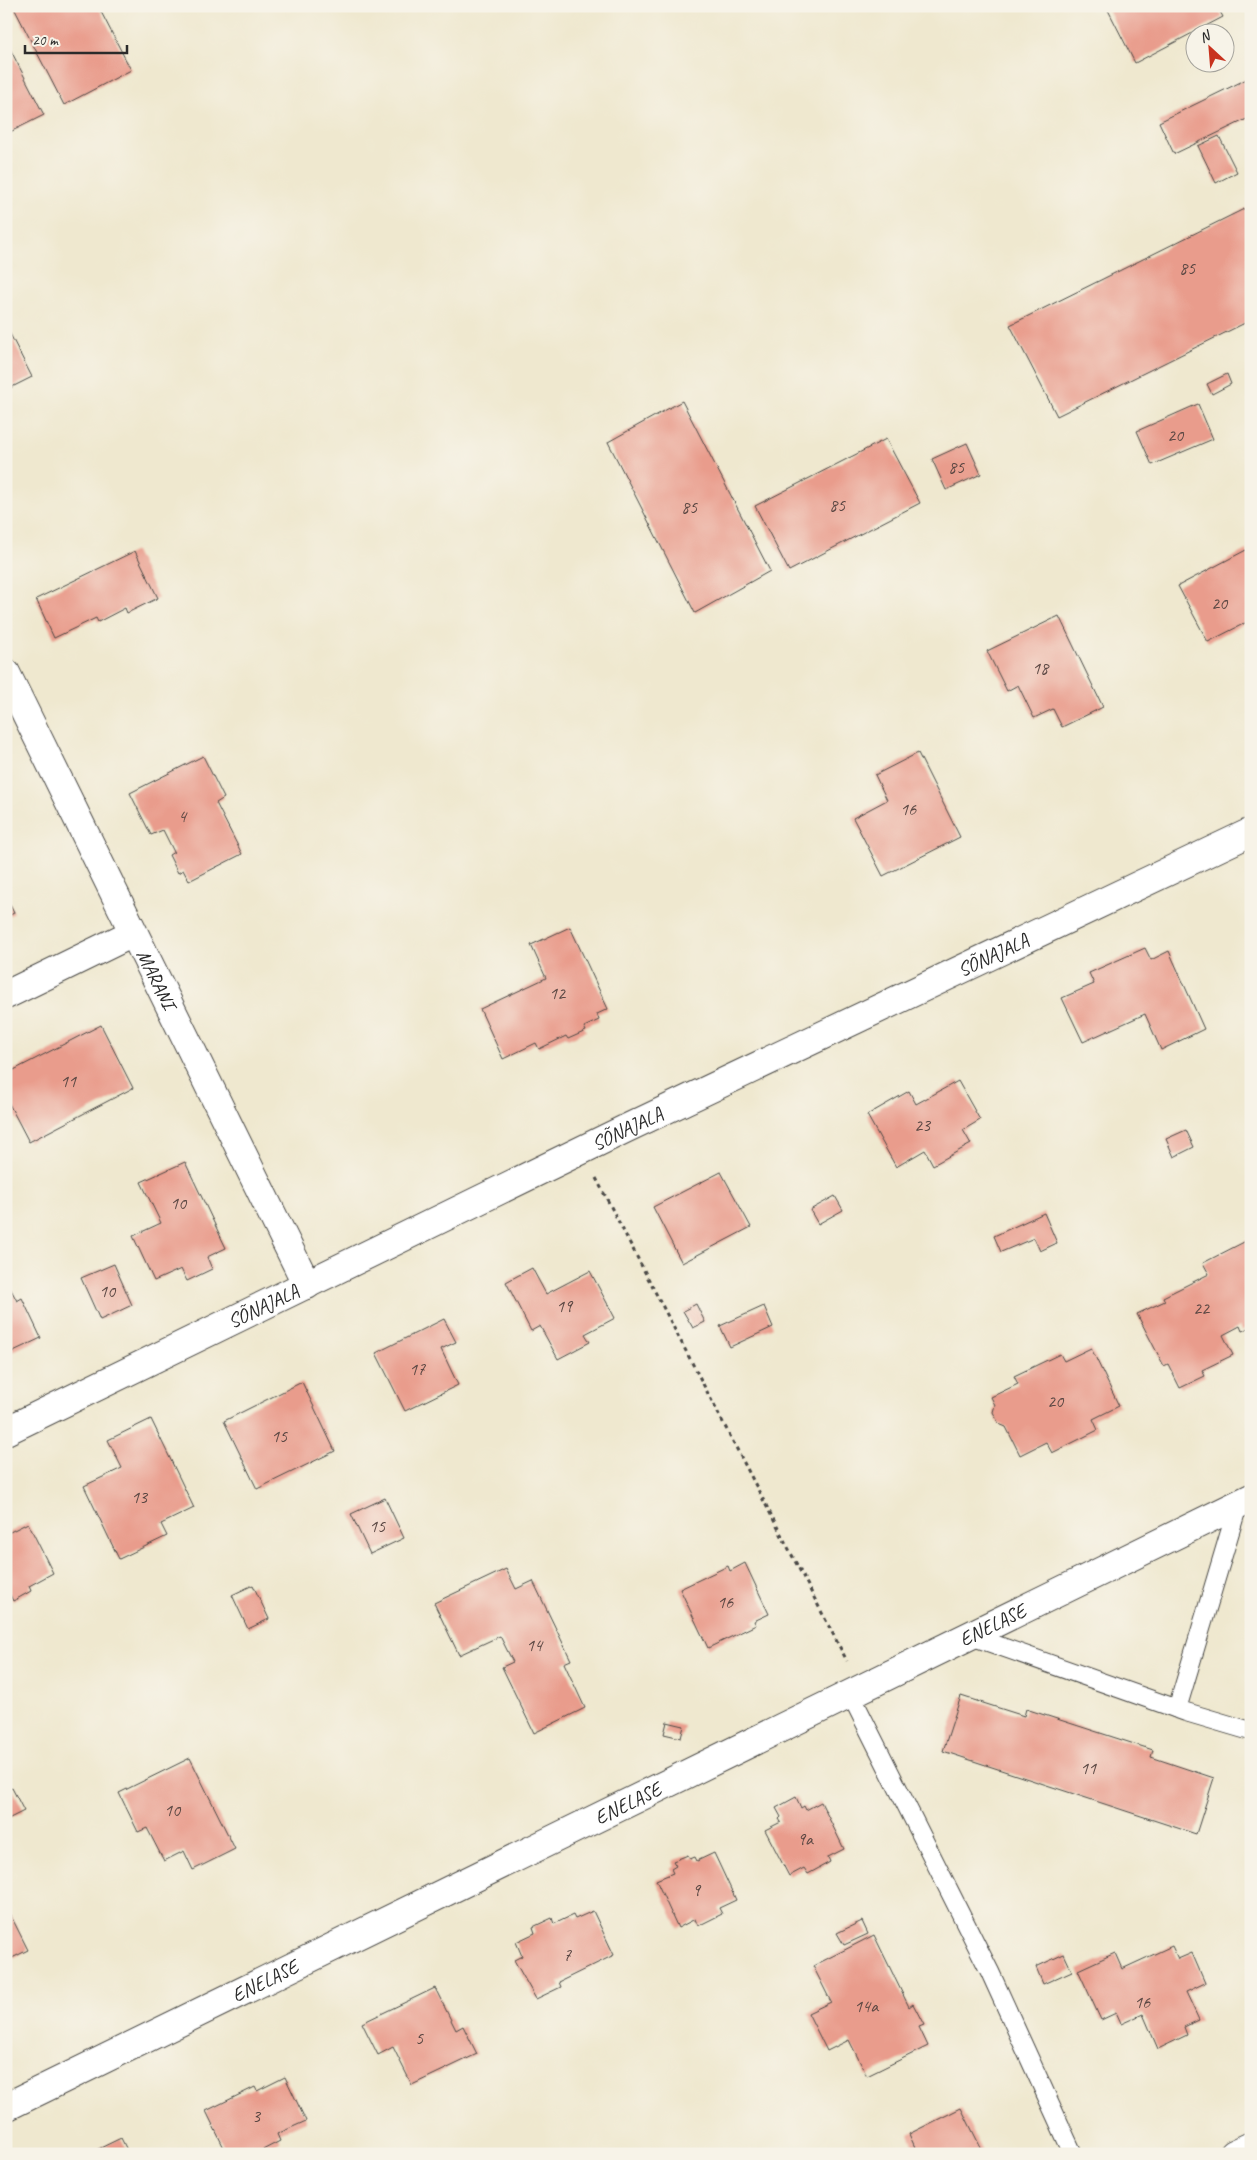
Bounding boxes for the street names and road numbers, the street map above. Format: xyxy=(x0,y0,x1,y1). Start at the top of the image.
street label: SÕNAJALA xyxy=(953,926,1033,982)
street label: MARANI xyxy=(131,945,183,1016)
street label: SÕNAJALA xyxy=(587,1100,668,1156)
street label: SÕNAJALA xyxy=(223,1277,303,1333)
street label: ENELASE xyxy=(955,1597,1032,1651)
street label: ENELASE xyxy=(590,1775,667,1830)
street label: ENELASE xyxy=(227,1953,304,2007)

